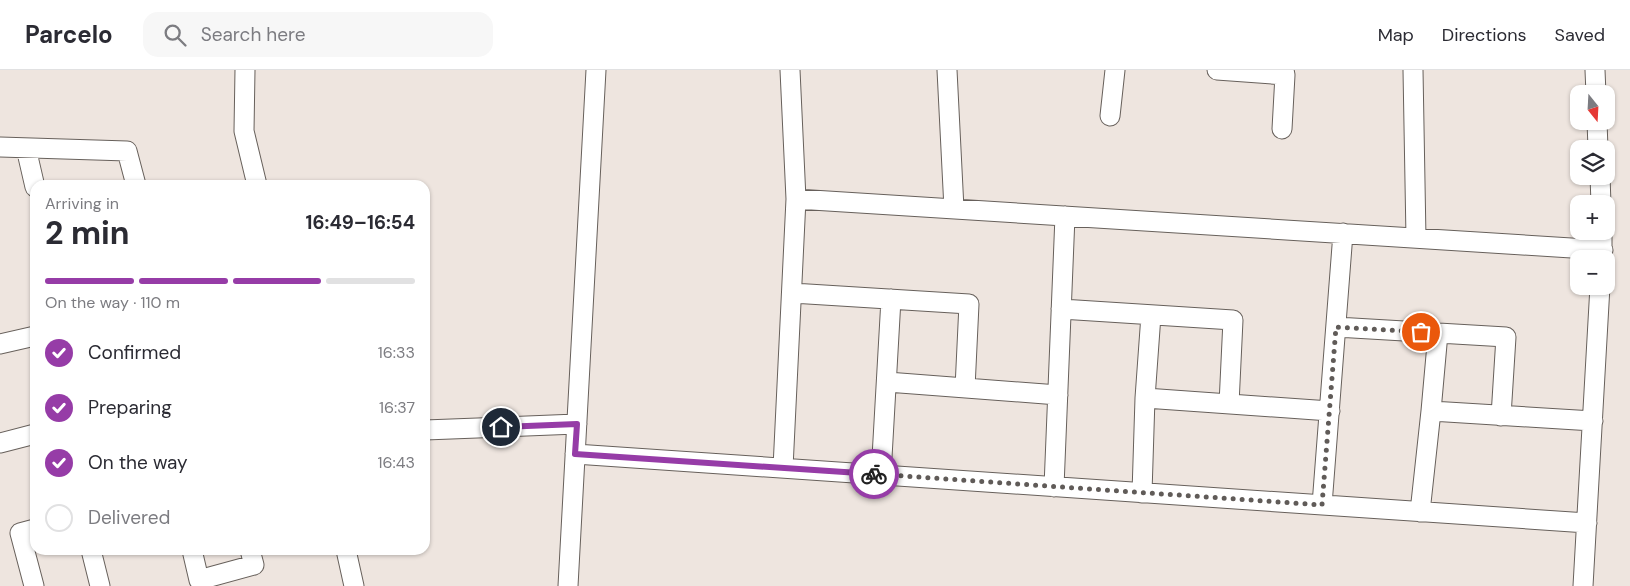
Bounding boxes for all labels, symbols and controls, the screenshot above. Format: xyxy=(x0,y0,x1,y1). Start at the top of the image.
search box xyxy=(143,12,493,57)
text: Parcelo xyxy=(25,19,113,50)
icon: search xyxy=(161,21,189,49)
text: Search here xyxy=(201,22,306,47)
text: Map xyxy=(1378,23,1414,47)
text: Directions xyxy=(1442,23,1527,47)
text: Saved xyxy=(1555,23,1605,47)
north arrow xyxy=(1570,85,1615,130)
map controls xyxy=(1570,85,1615,295)
button: layers xyxy=(1570,140,1615,185)
text: Arriving in xyxy=(45,193,119,214)
button: + xyxy=(1570,195,1615,240)
text: 16:49–16:54 xyxy=(306,210,415,235)
text: 2 min xyxy=(45,212,130,254)
button: − xyxy=(1570,250,1615,295)
text: On the way · 110 m xyxy=(45,292,180,313)
pin xyxy=(1400,311,1442,353)
icon: bag xyxy=(1407,318,1435,346)
icon: check xyxy=(45,339,73,367)
text: Confirmed xyxy=(88,340,181,365)
text: 16:33 xyxy=(378,342,415,363)
icon: check xyxy=(45,394,73,422)
text: Preparing xyxy=(88,395,172,420)
text: 16:37 xyxy=(379,397,415,418)
pin xyxy=(480,406,522,448)
icon: home xyxy=(487,413,515,441)
icon: check xyxy=(45,449,73,477)
courier xyxy=(849,449,899,499)
text: On the way xyxy=(88,450,188,475)
text: 16:43 xyxy=(378,452,415,473)
icon: bike xyxy=(860,460,888,488)
text: Delivered xyxy=(88,505,170,530)

